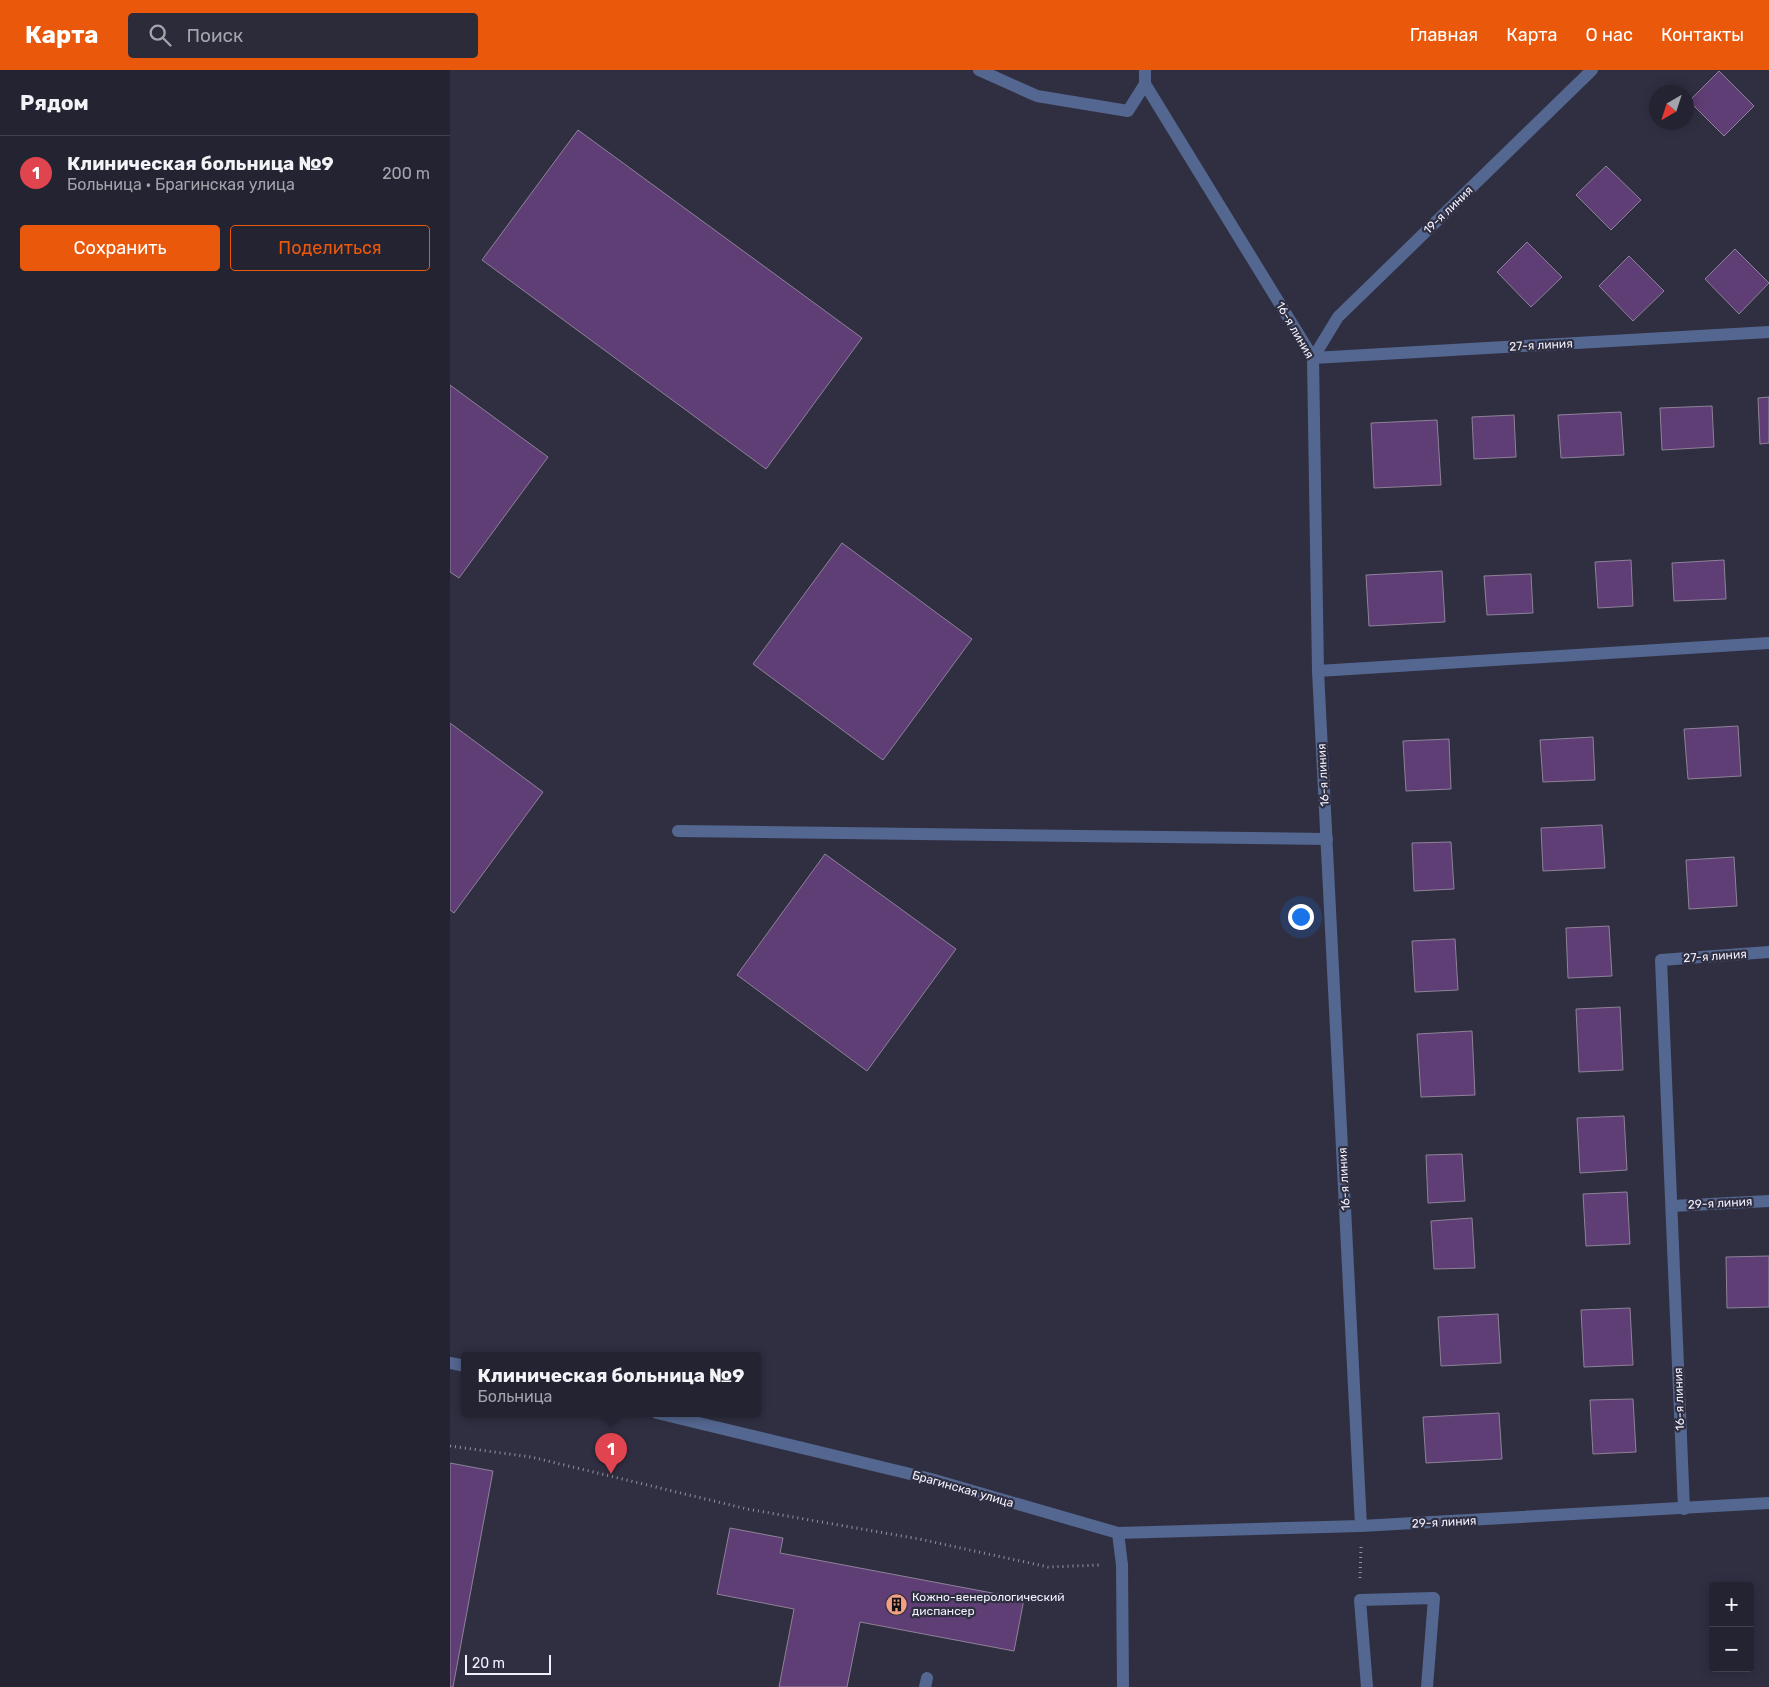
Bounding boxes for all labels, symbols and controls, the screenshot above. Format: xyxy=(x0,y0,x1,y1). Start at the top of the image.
search box xyxy=(128,13,478,58)
text: Карта xyxy=(25,21,98,49)
icon: search xyxy=(146,21,174,49)
text: Поиск xyxy=(186,24,243,47)
text: Главная xyxy=(1410,24,1478,46)
text: Карта xyxy=(1506,24,1558,46)
text: О нас xyxy=(1586,24,1633,46)
text: Контакты xyxy=(1661,24,1744,46)
north arrow xyxy=(1649,85,1694,130)
text: Рядом xyxy=(20,90,89,115)
text: Клиническая больница №9 xyxy=(67,152,334,175)
text: 1 xyxy=(32,164,40,183)
text: 200 m xyxy=(382,164,430,183)
text: Больница · Брагинская улица xyxy=(67,175,295,194)
street label: 19-я линия xyxy=(1421,183,1475,237)
button: Сохранить xyxy=(20,225,220,271)
button: Поделиться xyxy=(230,225,430,271)
street label: 16-я линия xyxy=(1273,299,1317,361)
street label: 27-я линия xyxy=(1509,336,1573,354)
street label: 16-я линия xyxy=(1314,743,1332,807)
your location xyxy=(1288,904,1314,930)
street label: 27-я линия xyxy=(1683,947,1747,965)
street label: 16-я линия xyxy=(1335,1147,1353,1211)
street label: 29-я линия xyxy=(1687,1194,1753,1212)
popup xyxy=(461,1352,761,1417)
text: Клиническая больница №9 xyxy=(478,1364,744,1387)
street label: 16-я линия xyxy=(1671,1367,1687,1431)
text: Больница xyxy=(478,1387,552,1406)
pin: 1 xyxy=(595,1433,627,1474)
street label: Брагинская улица xyxy=(911,1468,1015,1510)
street label: 29-я линия xyxy=(1411,1513,1477,1531)
map controls xyxy=(1709,1582,1754,1672)
button: + xyxy=(1709,1582,1754,1627)
place label: Кожно-венерологический диспансер xyxy=(912,1590,1065,1618)
building icon: Кожно-венерологический диспансер xyxy=(884,1592,908,1616)
button: − xyxy=(1709,1627,1754,1672)
scale bar xyxy=(465,1652,551,1675)
text: 20 m xyxy=(472,1655,505,1672)

